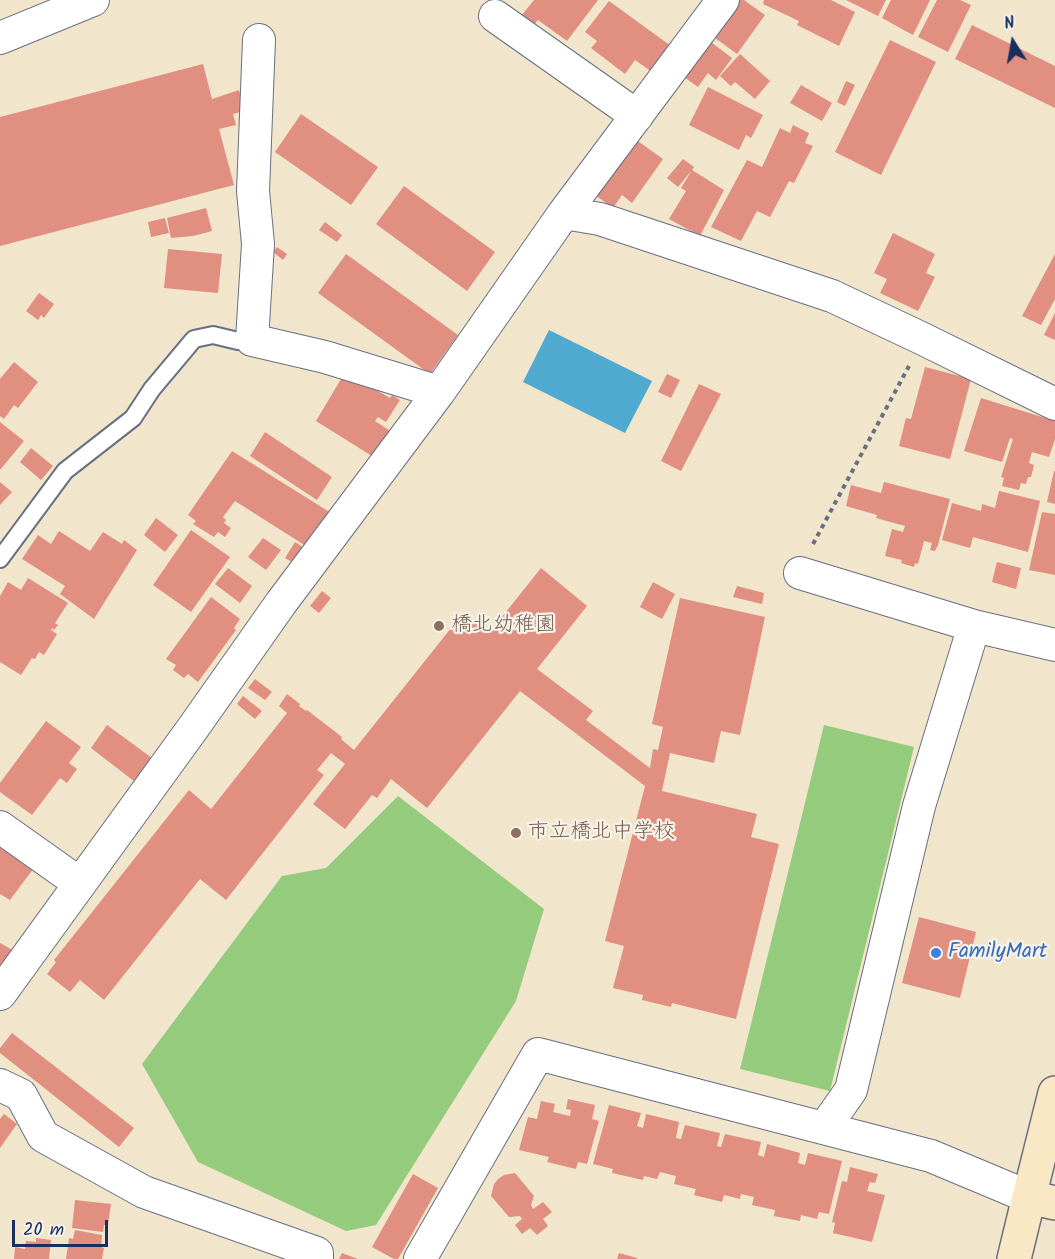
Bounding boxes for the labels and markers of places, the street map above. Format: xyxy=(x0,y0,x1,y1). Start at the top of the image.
place label: 橋北幼稚園 xyxy=(451,613,556,639)
marker: 橋北幼稚園 xyxy=(432,619,446,633)
place label: 市立橋北中学校 xyxy=(528,820,675,846)
marker: 市立橋北中学校 xyxy=(509,826,523,840)
place label: FamilyMart xyxy=(948,940,1047,966)
marker: FamilyMart xyxy=(929,946,943,960)

